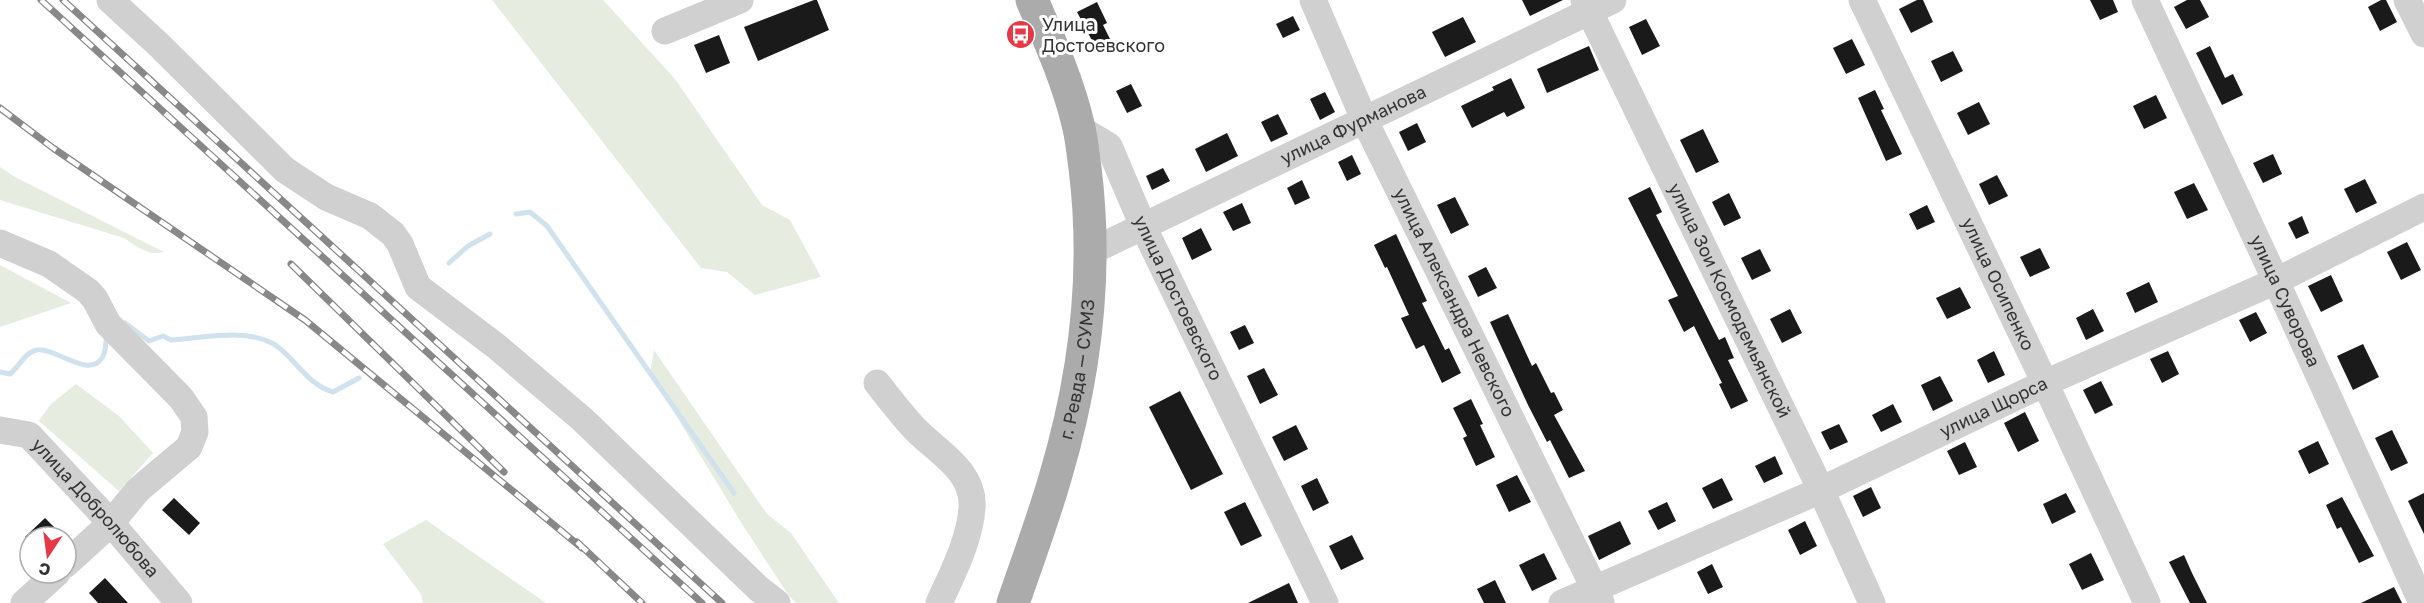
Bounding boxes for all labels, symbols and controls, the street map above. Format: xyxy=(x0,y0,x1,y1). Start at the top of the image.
place label: Улица Достоевского xyxy=(1042,13,1165,56)
bus stop icon: Улица Достоевского xyxy=(1005,19,1037,51)
street label: улица Фурманова xyxy=(1276,80,1429,169)
street label: улица Зои Космодемьянской xyxy=(1664,179,1796,421)
street label: улица Александра Невского xyxy=(1390,184,1520,420)
street label: улица Достоевского xyxy=(1130,212,1228,384)
street label: улица Осипенко xyxy=(1958,214,2040,354)
street label: улица Суворова xyxy=(2246,231,2325,370)
street label: г. Ревда — СУМЗ xyxy=(1054,298,1098,442)
street label: улица Щорса xyxy=(1936,371,2051,442)
street label: улица Добролюбова xyxy=(28,433,164,581)
north arrow xyxy=(18,525,78,585)
text: С xyxy=(37,559,52,581)

